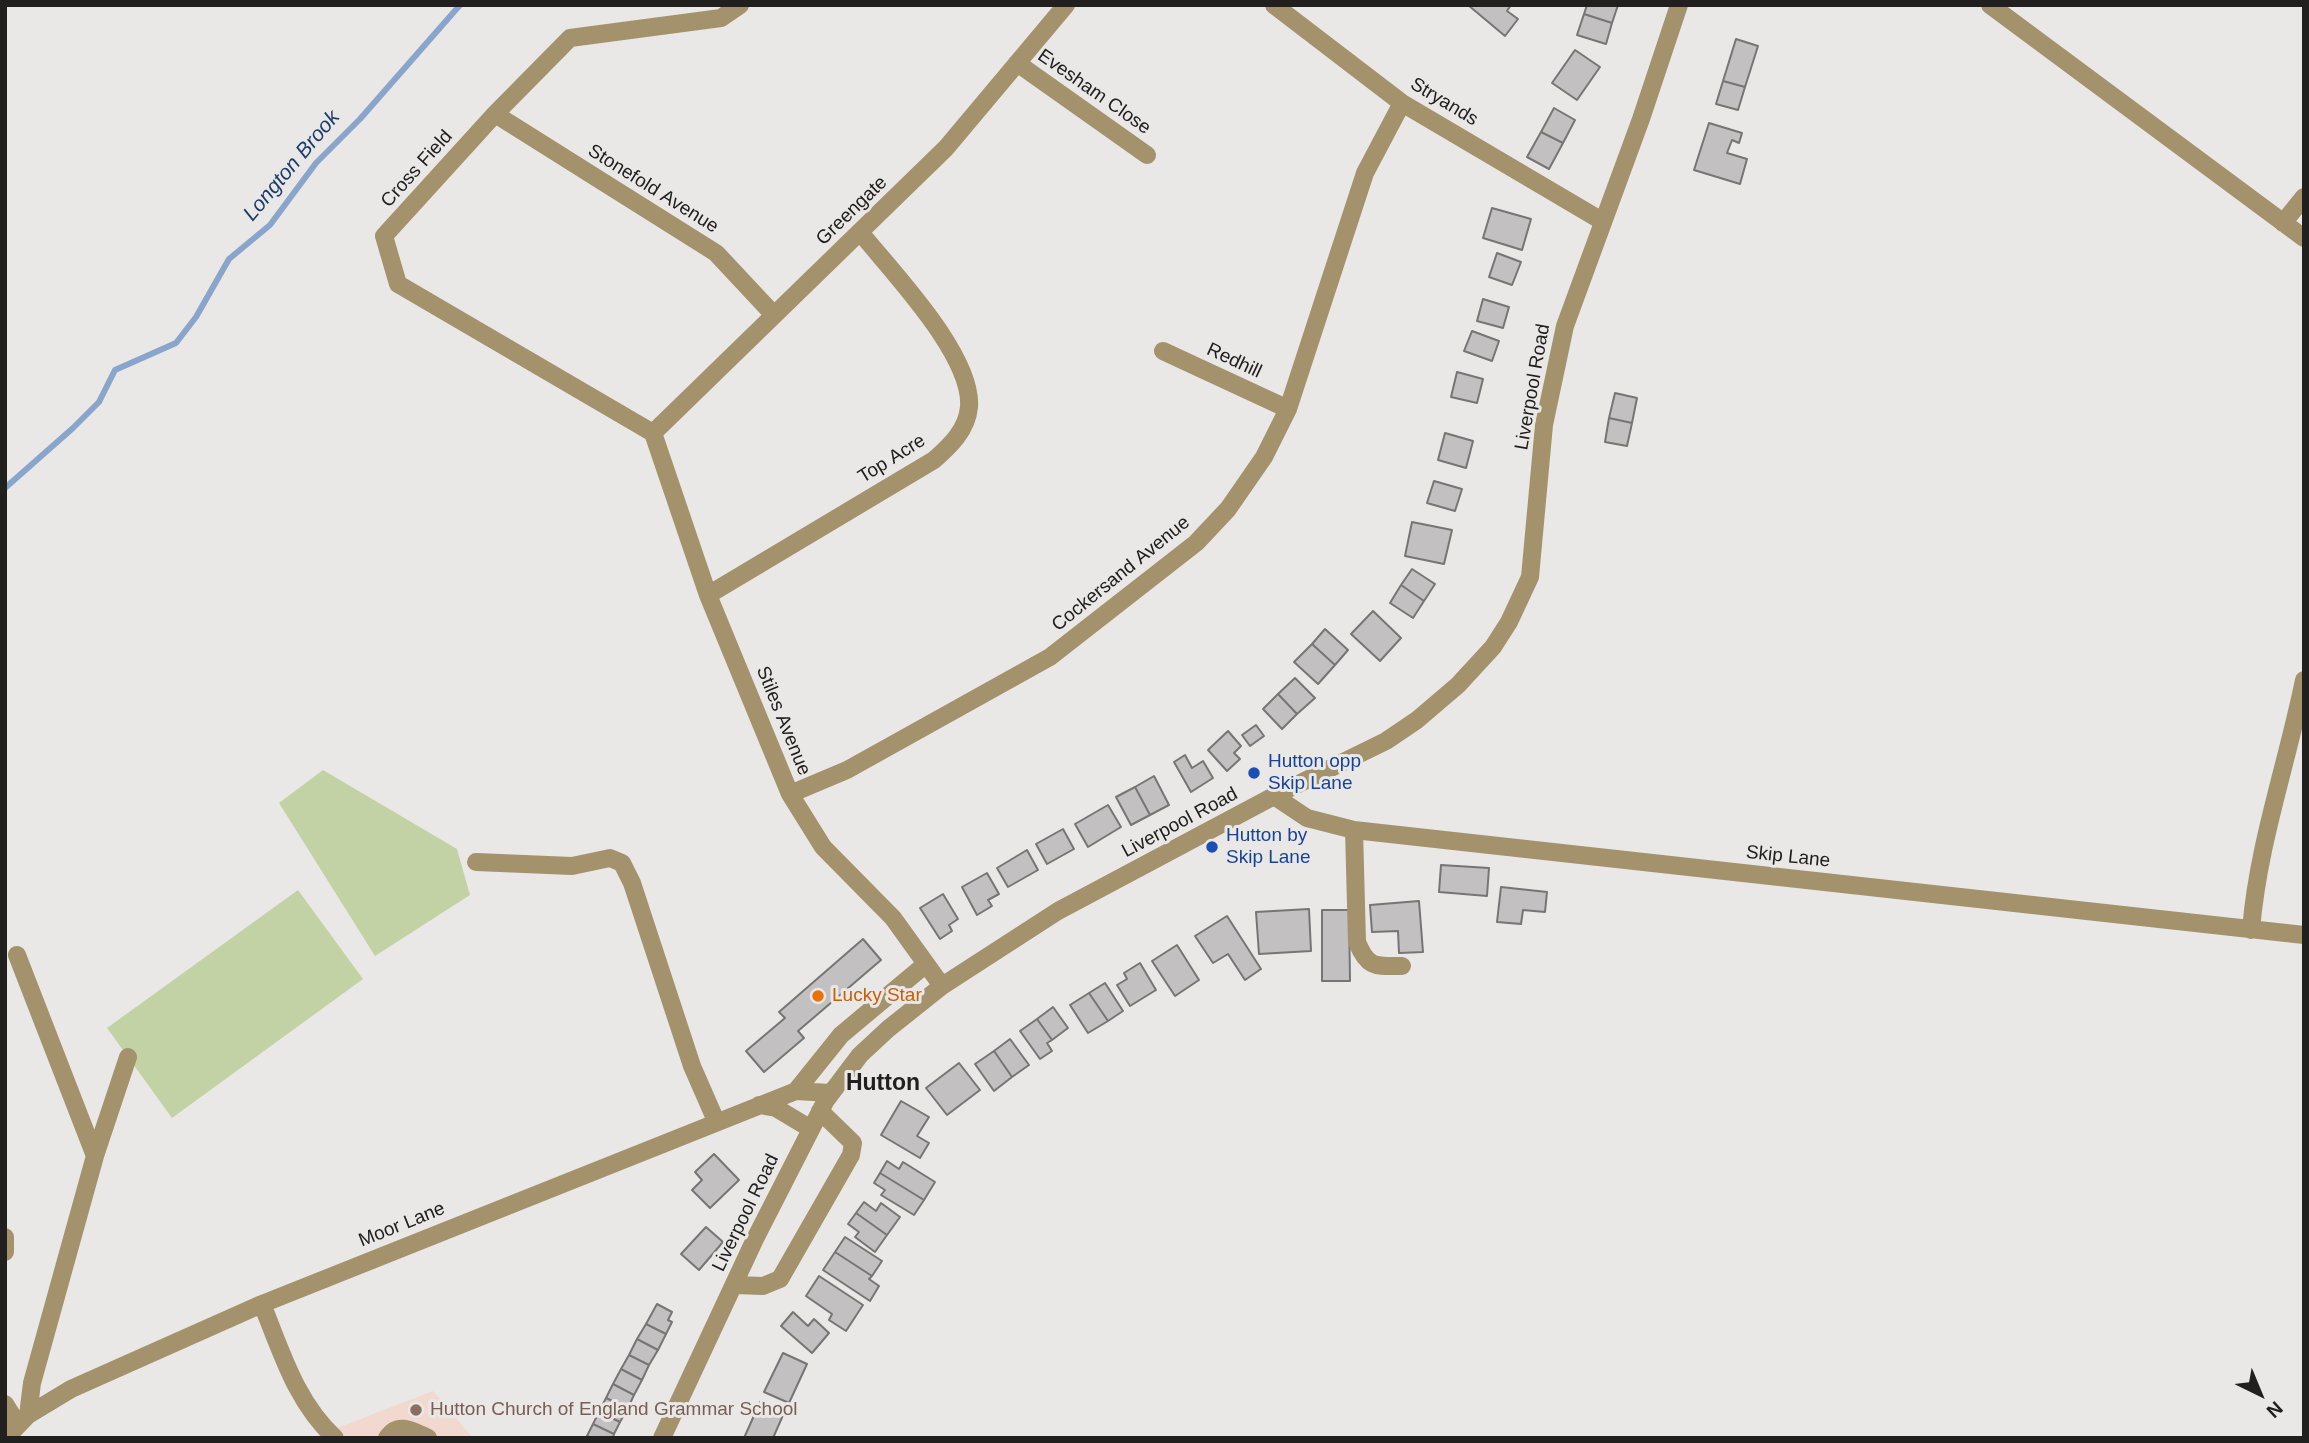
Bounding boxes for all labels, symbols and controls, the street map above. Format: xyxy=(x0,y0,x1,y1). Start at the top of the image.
street label: Evesham Close xyxy=(1033,45,1155,139)
street label: Stryands xyxy=(1406,73,1482,131)
water label: Longton Brook xyxy=(238,106,346,226)
street label: Cross Field xyxy=(376,126,458,212)
street label: Stonefold Avenue xyxy=(583,140,723,238)
street label: Greengate xyxy=(812,172,892,250)
street label: Liverpool Road xyxy=(1511,322,1555,452)
street label: Redhill xyxy=(1203,338,1265,384)
street label: Top Acre xyxy=(854,429,930,489)
street label: Cockersand Avenue xyxy=(1047,511,1195,637)
street label: Stiles Avenue xyxy=(751,663,815,779)
place label: Hutton opp Skip Lane xyxy=(1268,751,1361,795)
marker: Hutton opp Skip Lane xyxy=(1246,765,1262,781)
street label: Liverpool Road xyxy=(1118,783,1242,863)
place label: Hutton by Skip Lane xyxy=(1226,825,1311,869)
marker: Hutton by Skip Lane xyxy=(1204,839,1220,855)
street label: Skip Lane xyxy=(1745,841,1831,873)
place label: Lucky Star xyxy=(832,985,922,1007)
marker: Lucky Star xyxy=(810,988,826,1004)
district label: Hutton xyxy=(846,1070,920,1098)
street label: Liverpool Road xyxy=(708,1151,784,1275)
street label: Moor Lane xyxy=(356,1197,448,1253)
north arrow xyxy=(2225,1359,2295,1429)
text: N xyxy=(2262,1397,2287,1422)
place label: Hutton Church of England Grammar School xyxy=(430,1399,798,1421)
marker: Hutton Church of England Grammar School xyxy=(408,1402,424,1418)

